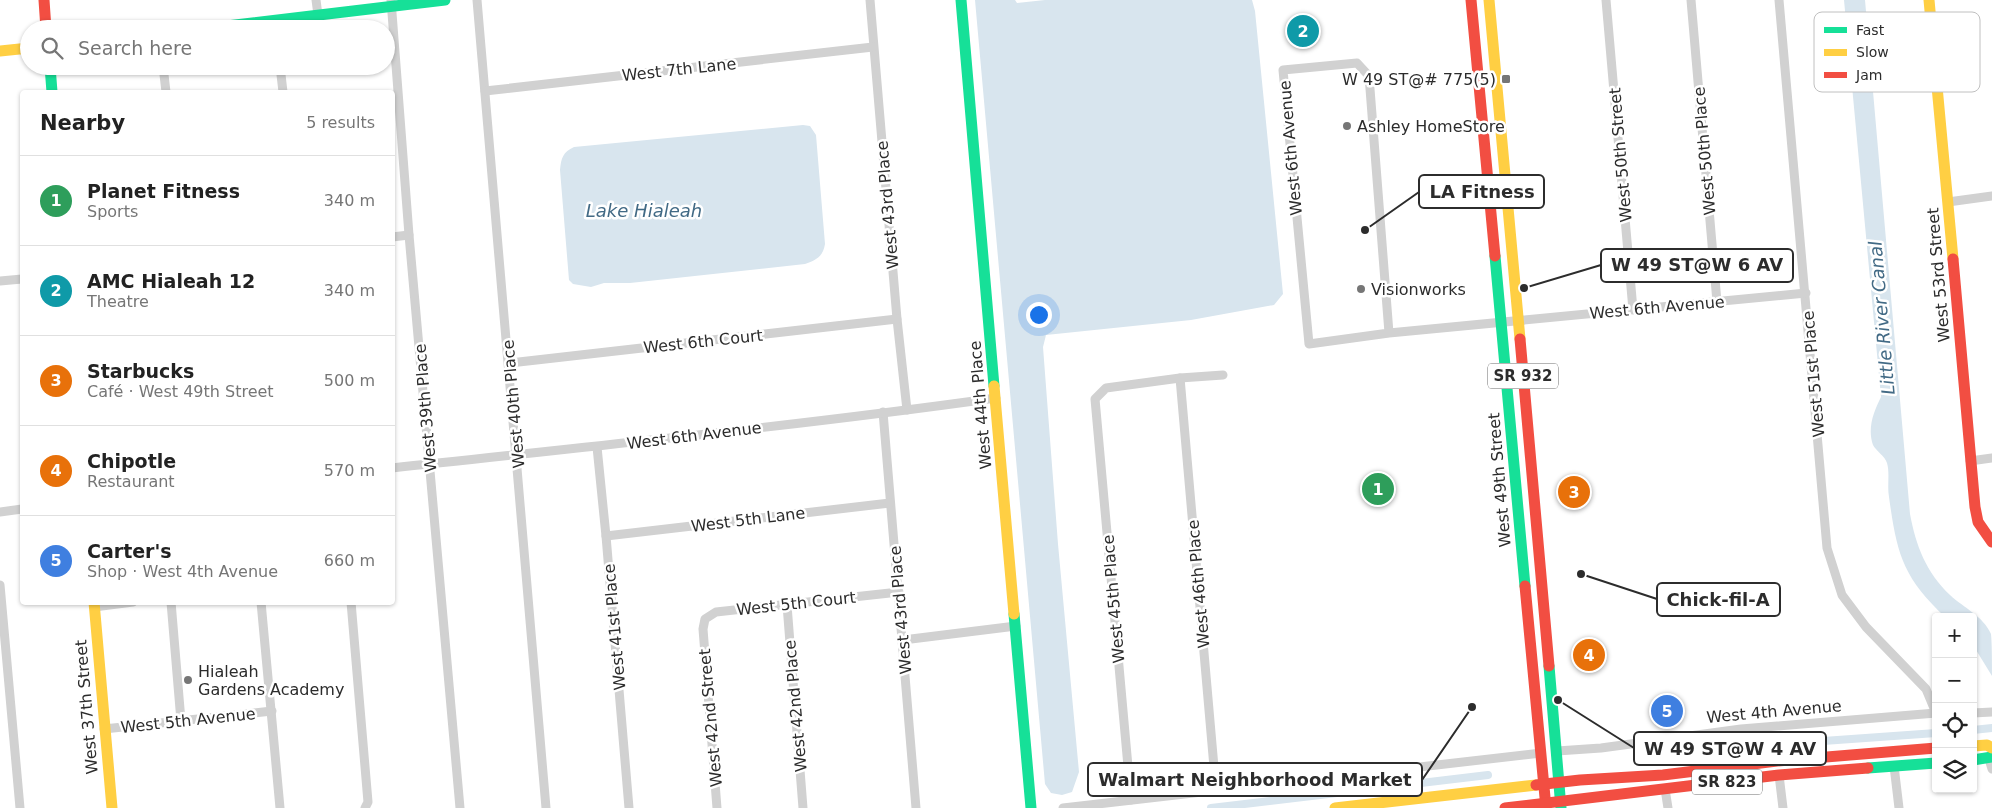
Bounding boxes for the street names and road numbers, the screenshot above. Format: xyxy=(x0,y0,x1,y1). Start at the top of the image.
street label: West 7th Lane xyxy=(621,54,737,85)
street label: West 6th Avenue xyxy=(1275,80,1306,216)
street label: West 50th Place xyxy=(1689,86,1720,216)
street label: West 50th Street xyxy=(1605,87,1636,223)
street label: West 43rd Place xyxy=(872,140,903,270)
street label: West 53rd Street xyxy=(1923,207,1954,343)
street label: West 6th Avenue xyxy=(1589,292,1725,323)
street label: West 51st Place xyxy=(1798,310,1828,438)
street label: West 6th Court xyxy=(642,326,764,357)
street label: West 40th Place xyxy=(498,339,529,469)
street label: West 44th Place xyxy=(965,340,996,470)
street label: West 39th Place xyxy=(410,343,441,473)
road number: SR 932 xyxy=(1488,364,1558,388)
street label: West 49th Street xyxy=(1484,412,1515,548)
street label: West 6th Avenue xyxy=(626,418,762,453)
street label: West 5th Lane xyxy=(690,503,806,536)
street label: West 46th Place xyxy=(1183,519,1214,649)
street label: West 45th Place xyxy=(1098,534,1129,664)
street label: West 43rd Place xyxy=(885,545,916,675)
street label: West 41st Place xyxy=(599,563,629,691)
street label: West 5th Court xyxy=(735,588,857,619)
street label: West 37th Street xyxy=(71,639,102,775)
street label: West 42nd Place xyxy=(780,639,811,773)
street label: West 42nd Street xyxy=(695,648,726,788)
street label: West 4th Avenue xyxy=(1706,696,1842,727)
street label: West 5th Avenue xyxy=(120,704,256,737)
road number: SR 823 xyxy=(1692,770,1762,794)

